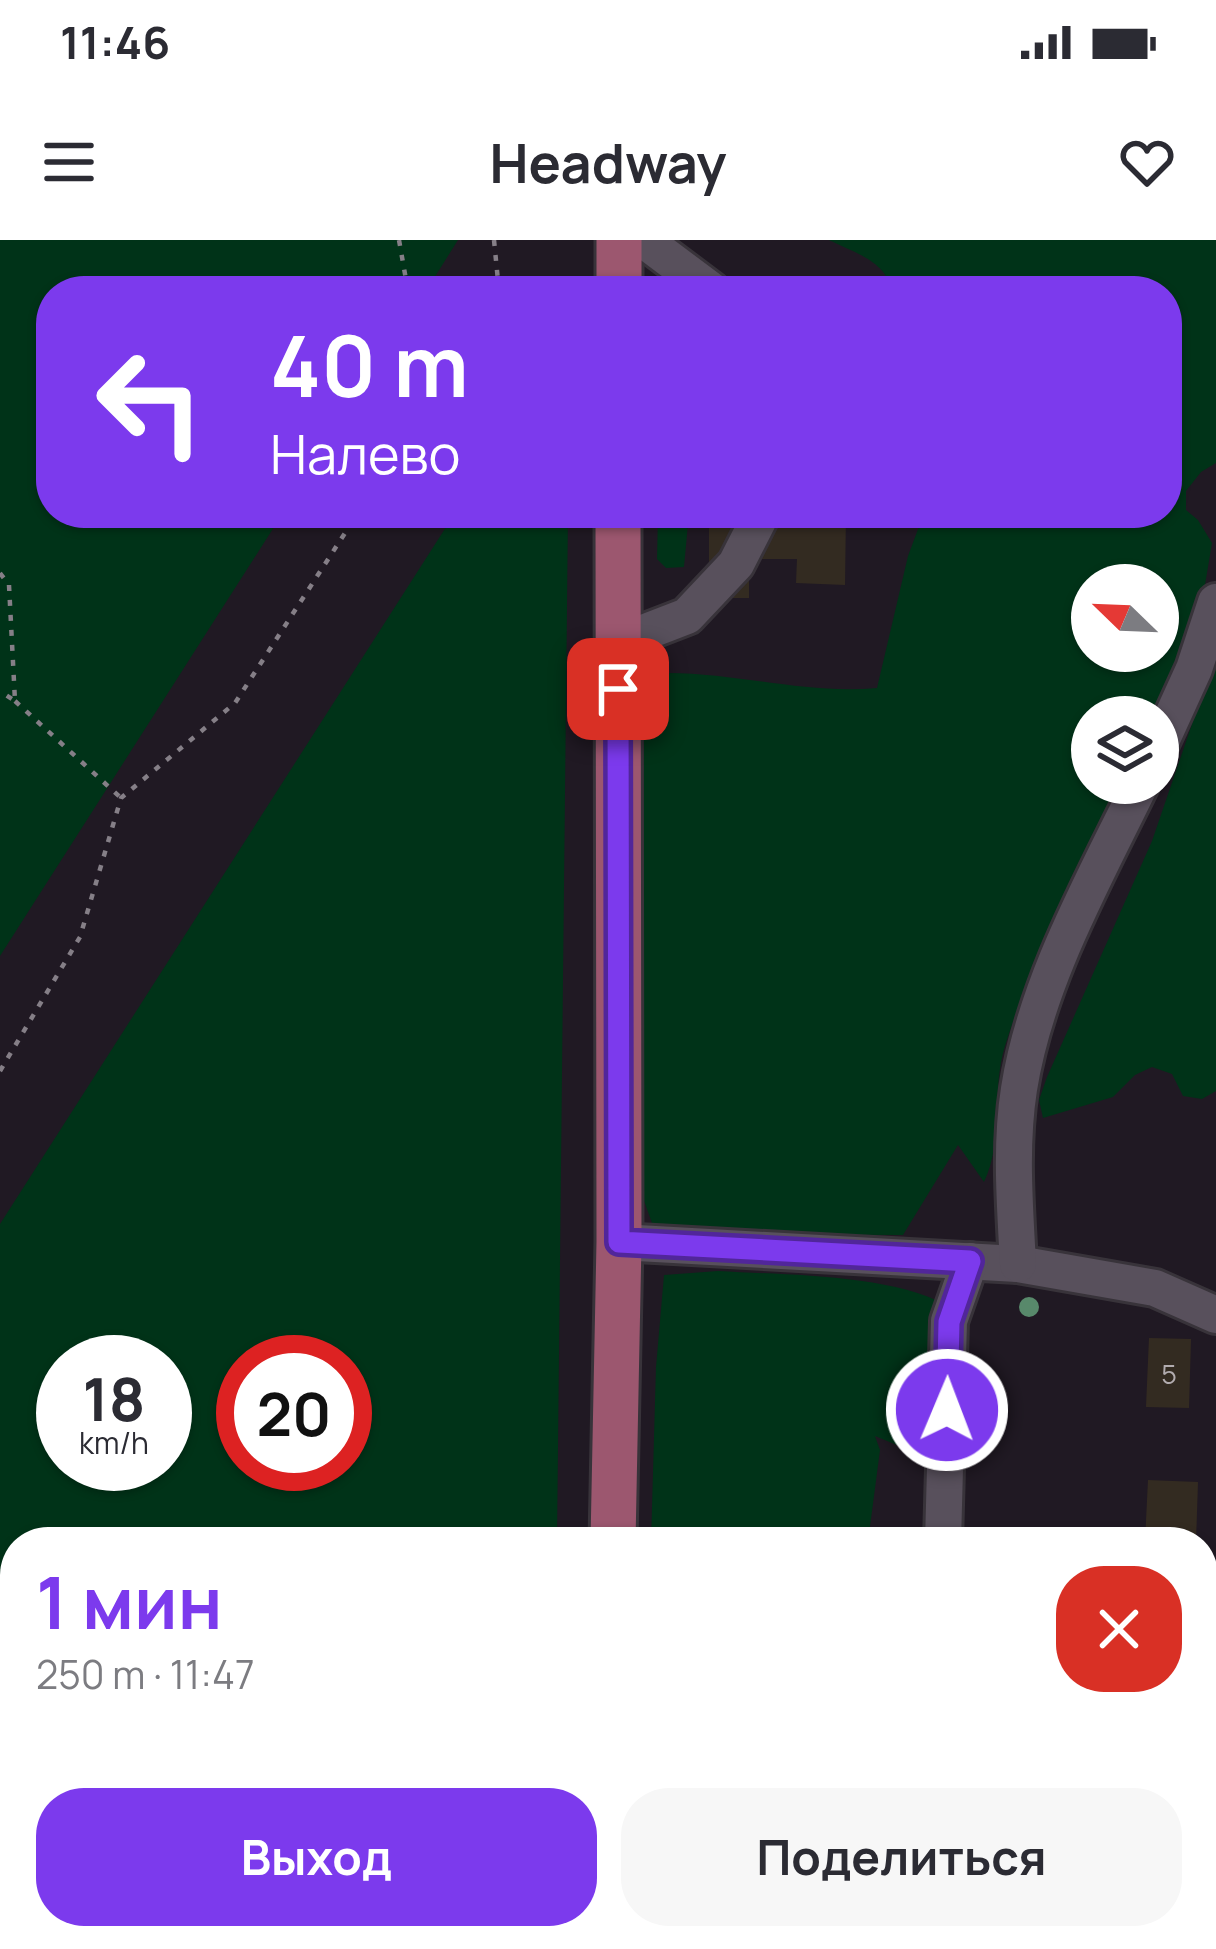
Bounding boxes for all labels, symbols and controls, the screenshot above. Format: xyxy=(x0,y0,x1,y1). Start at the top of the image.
text: 11:46 xyxy=(60,11,170,73)
text: Headway xyxy=(490,125,726,199)
icon: menu xyxy=(36,129,102,195)
icon: heart xyxy=(1114,129,1180,195)
text: 40 m xyxy=(270,307,469,422)
icon: left xyxy=(72,324,228,480)
text: Налево xyxy=(270,416,460,490)
north arrow xyxy=(1071,564,1179,672)
map controls xyxy=(1071,564,1179,804)
pin xyxy=(567,638,669,740)
icon: arrive xyxy=(585,656,651,722)
button: layers xyxy=(1071,696,1179,804)
speed limit sign: 20 xyxy=(216,1335,372,1491)
position arrow xyxy=(884,1347,1010,1473)
house number: 5 xyxy=(1161,1355,1177,1392)
text: 18 xyxy=(82,1357,146,1439)
text: km/h xyxy=(79,1422,149,1463)
text: 1 мин xyxy=(36,1552,223,1651)
button: close xyxy=(1056,1566,1182,1692)
text: 250 m · 11:47 xyxy=(36,1647,255,1701)
button: Выход xyxy=(36,1788,597,1926)
button: Поделиться xyxy=(621,1788,1182,1926)

